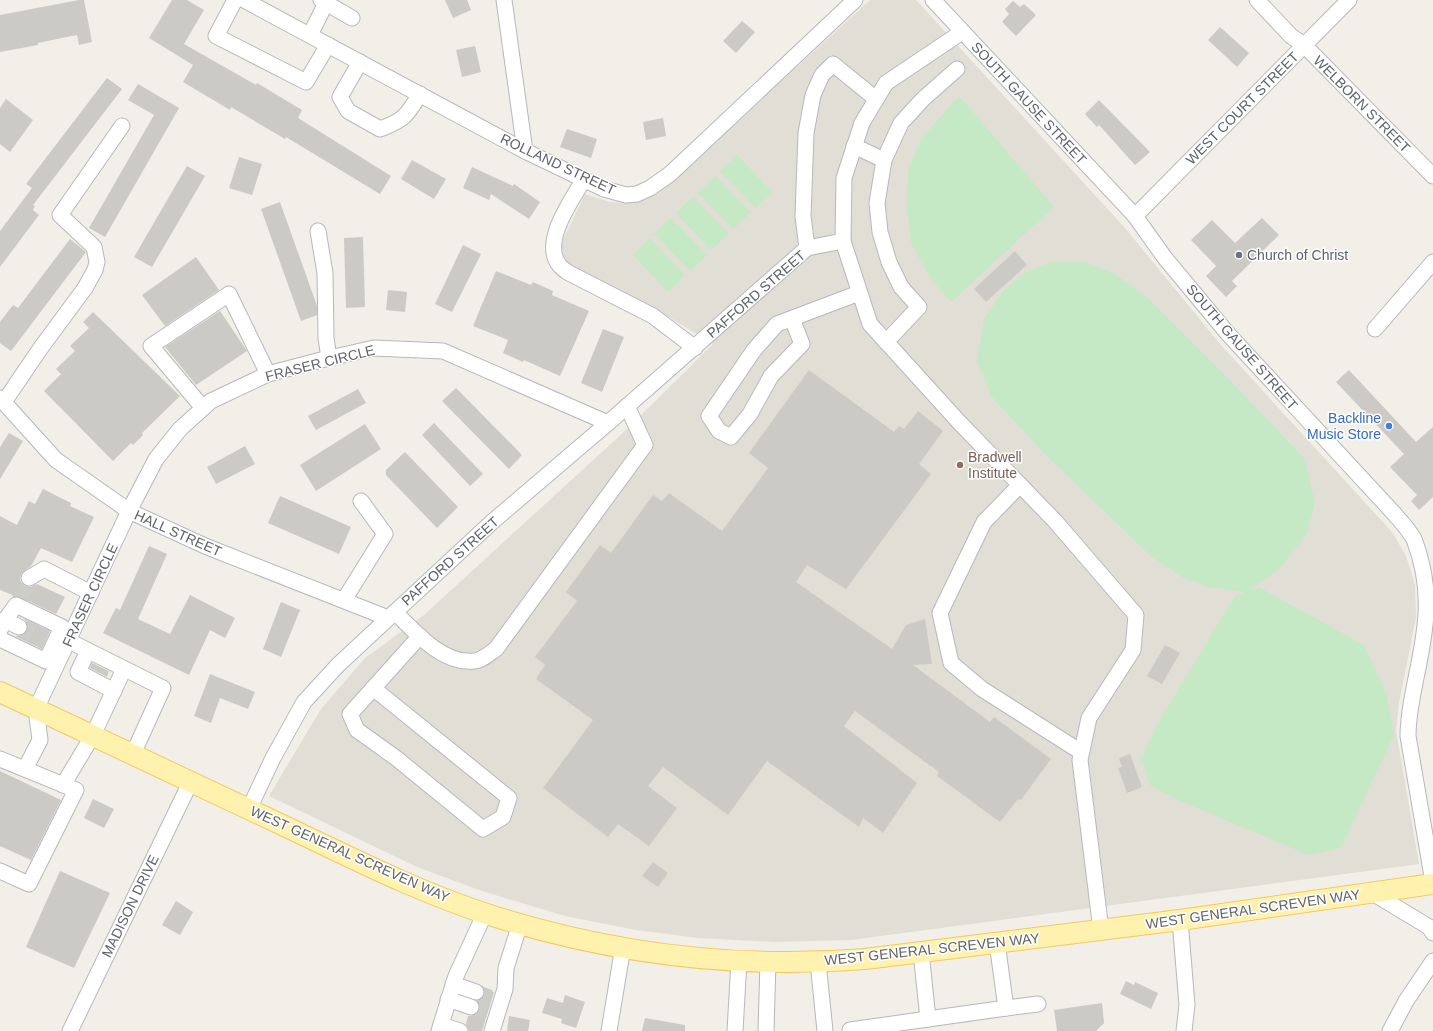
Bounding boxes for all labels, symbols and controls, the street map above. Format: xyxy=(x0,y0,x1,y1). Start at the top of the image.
street label: SOUTH GAUSE STREET xyxy=(968,39,1090,168)
street label: WEST COURT STREET xyxy=(1182,48,1302,168)
street label: WELBORN STREET xyxy=(1310,52,1414,156)
street label: ROLLAND STREET xyxy=(498,130,619,198)
street label: PAFFORD STREET xyxy=(704,247,809,341)
place label: Church of Christ xyxy=(1247,247,1348,263)
marker: Church of Christ xyxy=(1234,250,1244,260)
street label: SOUTH GAUSE STREET xyxy=(1183,281,1301,413)
street label: FRASER CIRCLE xyxy=(264,342,376,384)
place label: Backline Music Store xyxy=(1307,410,1381,442)
marker: Backline Music Store xyxy=(1384,421,1394,431)
place label: Bradwell Institute xyxy=(968,449,1022,481)
marker: Bradwell Institute xyxy=(955,460,965,470)
street label: HALL STREET xyxy=(132,507,224,560)
street label: PAFFORD STREET xyxy=(398,513,502,609)
street label: FRASER CIRCLE xyxy=(59,541,121,649)
street label: WEST GENERAL SCREVEN WAY xyxy=(248,803,453,906)
street label: MADISON DRIVE xyxy=(98,852,162,960)
street label: WEST GENERAL SCREVEN WAY xyxy=(1145,886,1362,932)
street label: WEST GENERAL SCREVEN WAY xyxy=(824,930,1041,968)

